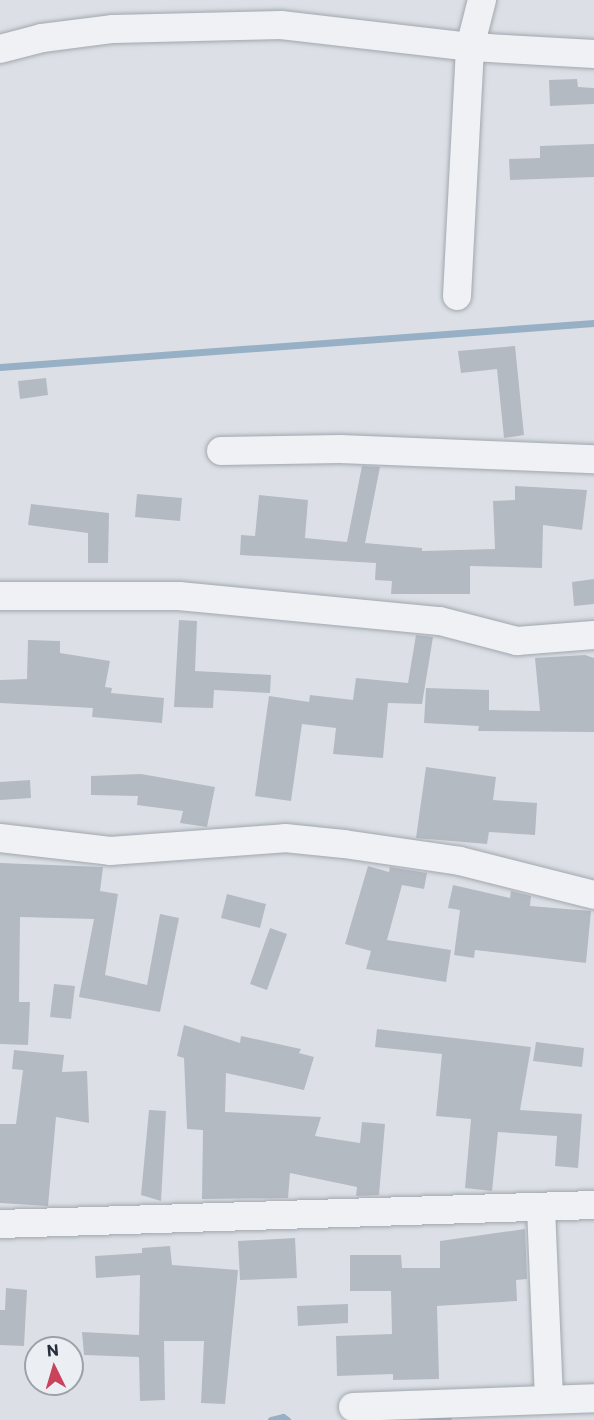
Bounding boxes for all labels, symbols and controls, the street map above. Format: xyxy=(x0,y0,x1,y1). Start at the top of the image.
north arrow xyxy=(24,1336,84,1396)
text: N xyxy=(46,1340,59,1360)

